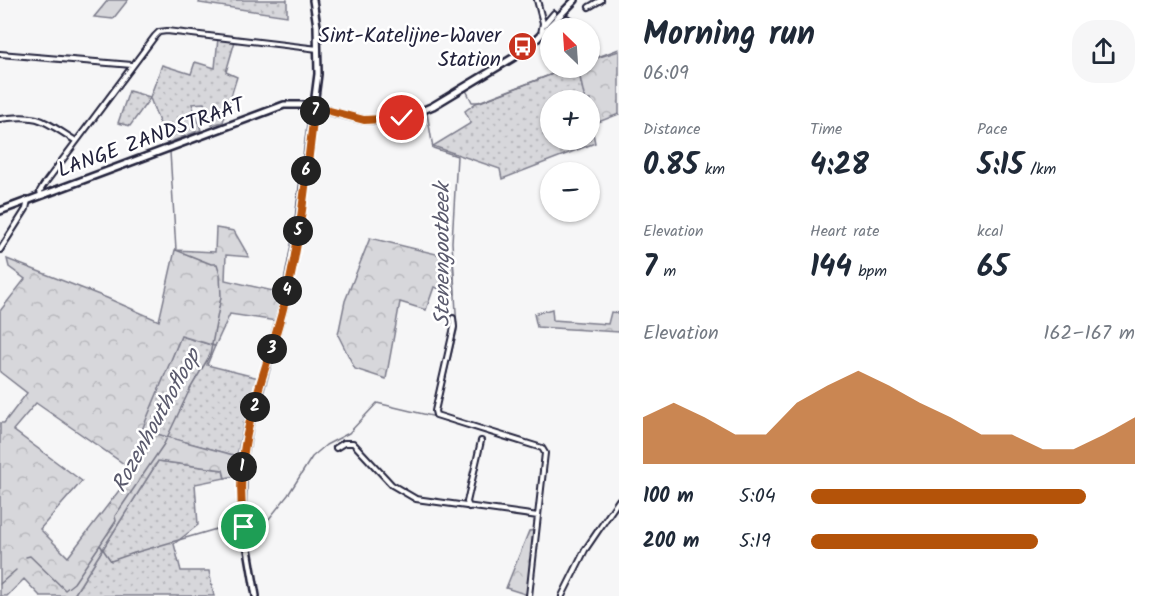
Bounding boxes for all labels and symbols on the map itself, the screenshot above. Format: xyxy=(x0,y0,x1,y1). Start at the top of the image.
north arrow xyxy=(540,18,600,78)
place label: Sint-Katelijne-Waver Station xyxy=(319,20,502,77)
bus stop icon: Sint-Katelijne-Waver Station xyxy=(506,31,538,63)
street label: LANGE ZANDSTRAAT xyxy=(53,89,251,188)
pin xyxy=(376,92,427,143)
pin: 7 xyxy=(300,96,330,126)
pin: 6 xyxy=(291,156,321,186)
water label: Stenengootbeek xyxy=(426,179,461,327)
pin: 5 xyxy=(283,216,313,246)
pin: 4 xyxy=(272,276,302,306)
pin: 3 xyxy=(257,334,287,364)
water label: Rozenhouthofloop xyxy=(103,341,212,499)
pin: 2 xyxy=(240,392,270,422)
pin: 1 xyxy=(227,452,257,482)
pin xyxy=(218,501,269,552)

